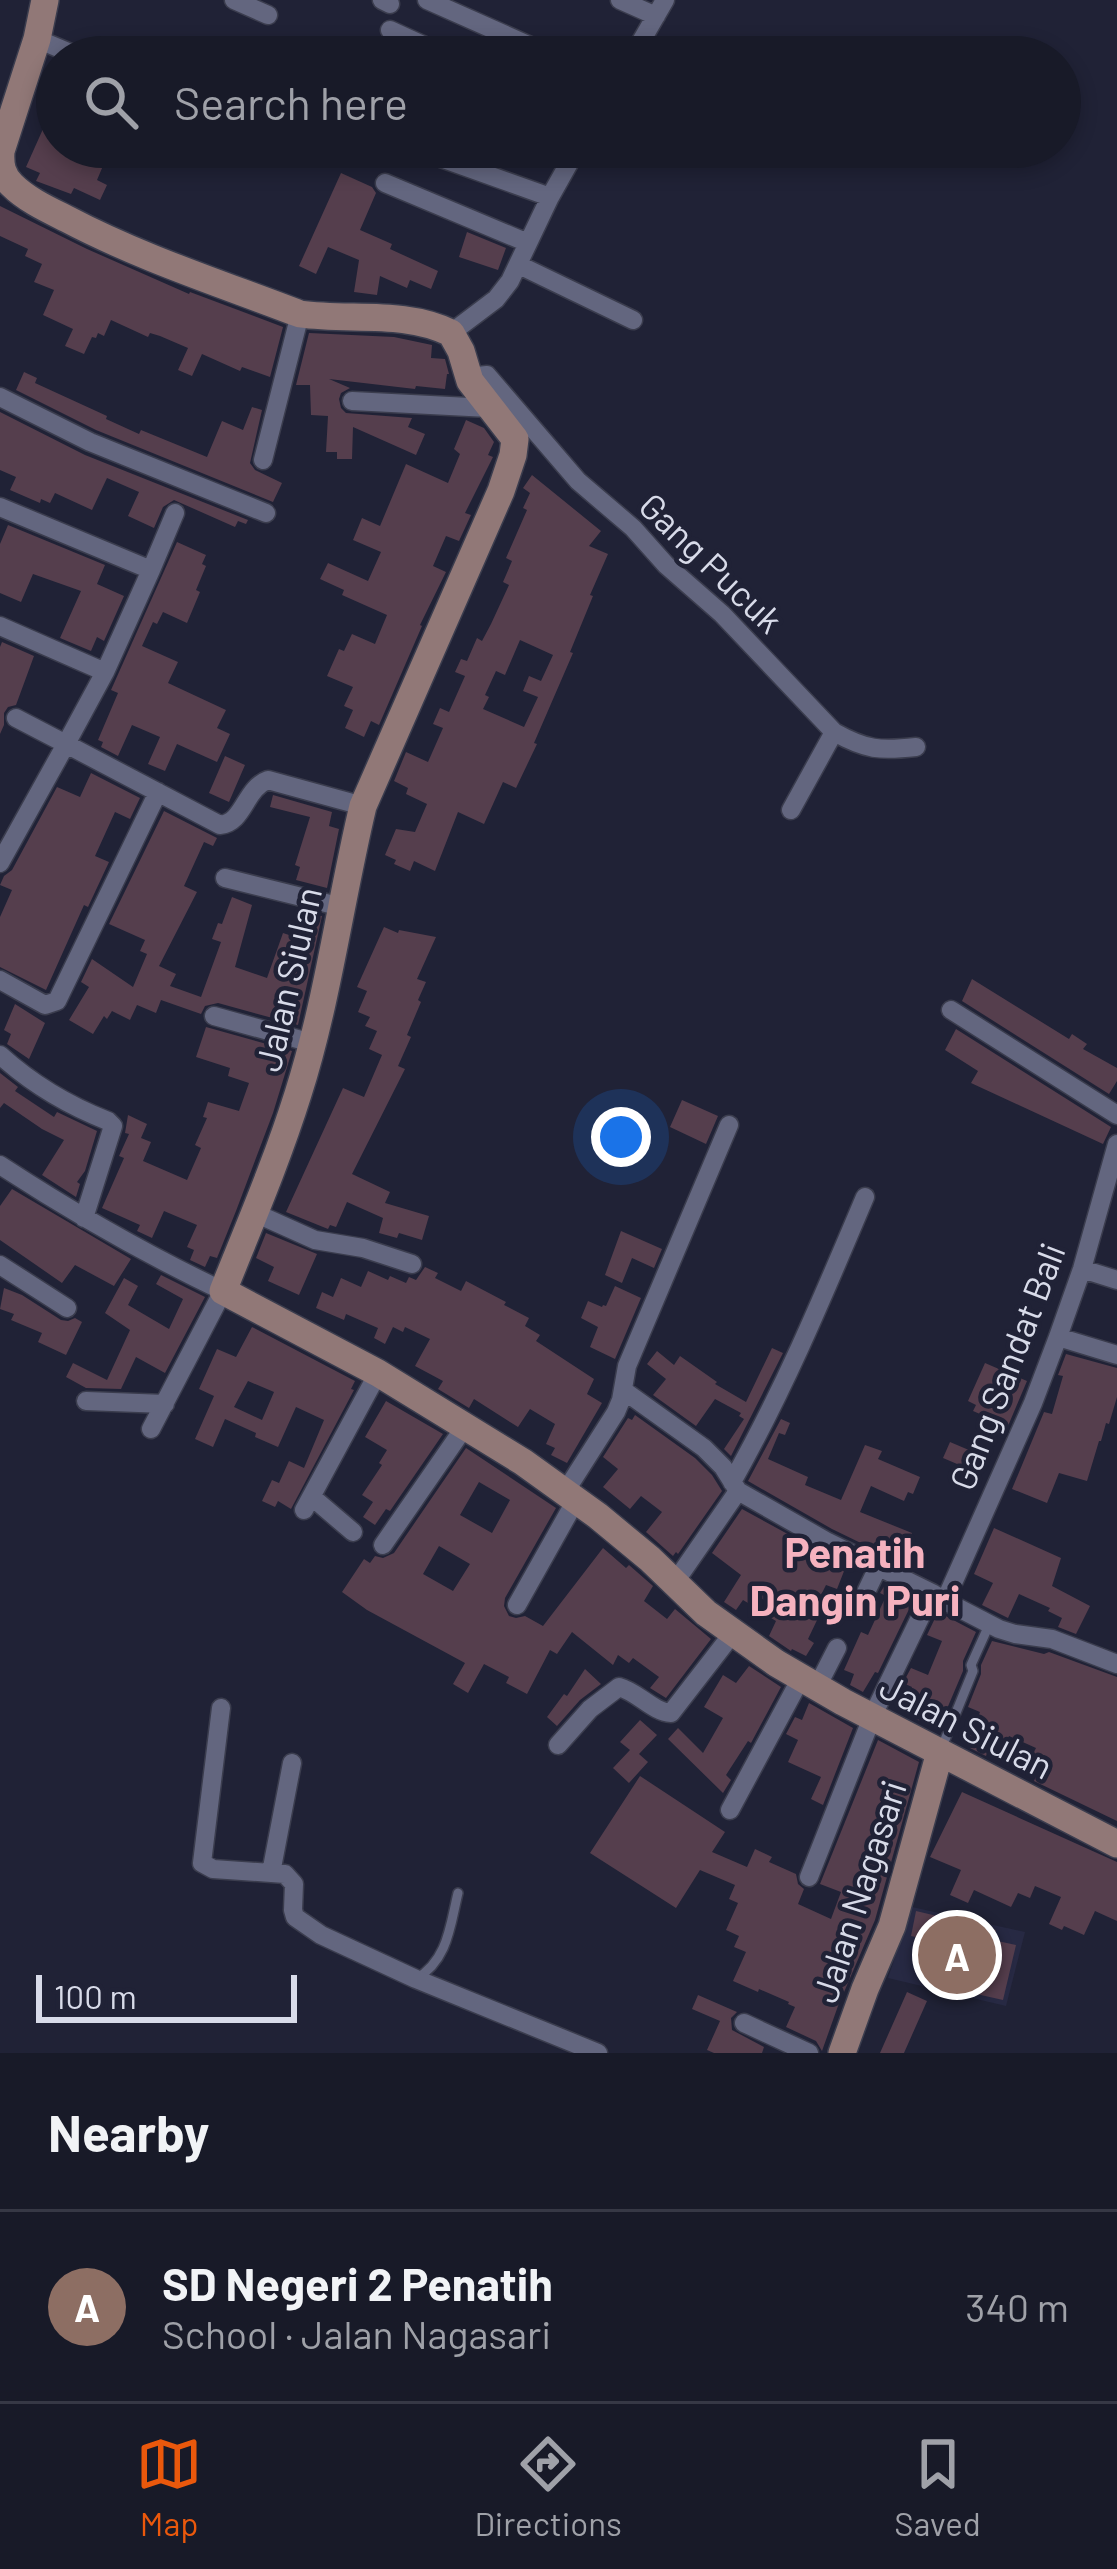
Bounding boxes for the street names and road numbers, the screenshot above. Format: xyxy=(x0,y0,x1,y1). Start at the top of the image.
street label: Gang Pucuk xyxy=(631,483,793,641)
street label: Jalan Siulan xyxy=(245,883,329,1075)
street label: Gang Sandat Bali xyxy=(939,1236,1073,1496)
street label: Jalan Siulan xyxy=(873,1663,1061,1787)
street label: Jalan Nagasari xyxy=(802,1775,914,2007)

